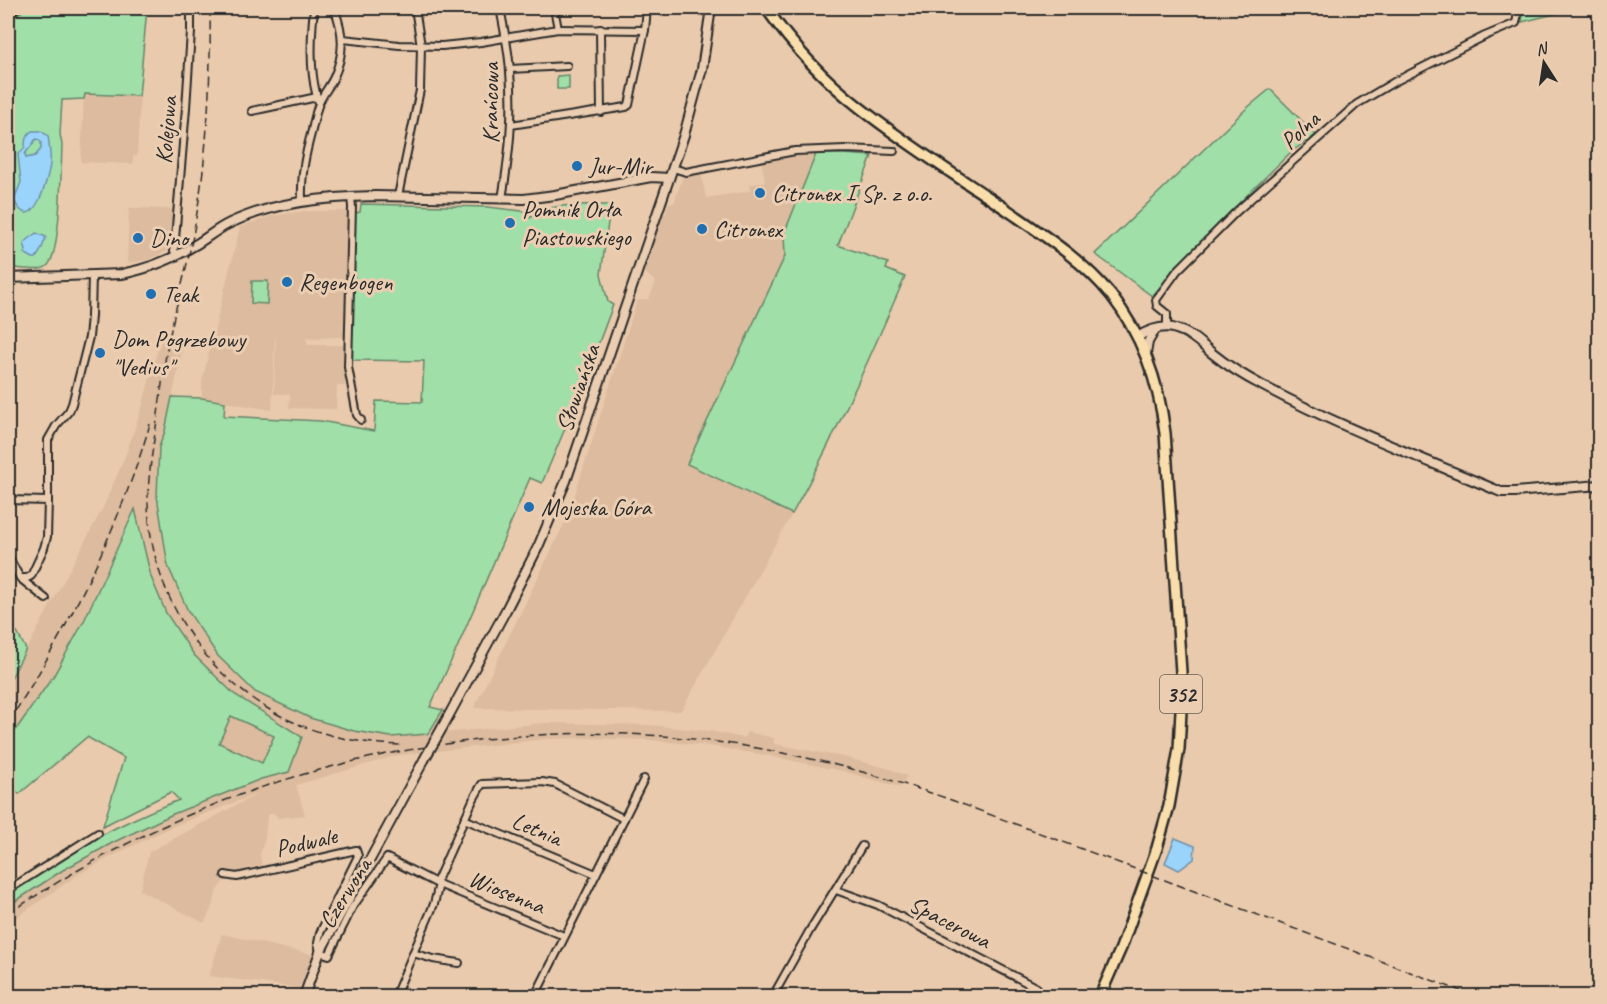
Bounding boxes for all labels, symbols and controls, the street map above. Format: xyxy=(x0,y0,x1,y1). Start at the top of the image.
north arrow xyxy=(1514,33,1574,93)
text: N xyxy=(1534,38,1551,60)
street label: Krańcowa xyxy=(475,61,505,143)
street label: Kolejowa xyxy=(148,94,184,165)
street label: Polna xyxy=(1274,103,1327,156)
place label: Jur-Mir xyxy=(588,151,654,181)
marker: Jur-Mir xyxy=(570,159,584,173)
place label: Citronex I Sp. z o.o. xyxy=(772,178,932,208)
marker: Citronex I Sp. z o.o. xyxy=(753,186,767,200)
place label: Pomnik Orła Piastowskiego xyxy=(522,194,632,252)
place label: Citronex xyxy=(714,214,783,244)
marker: Pomnik Orła Piastowskiego xyxy=(503,216,517,230)
marker: Citronex xyxy=(695,222,709,236)
place label: Dino xyxy=(150,223,191,253)
marker: Dino xyxy=(131,231,145,245)
place label: Regenbogen xyxy=(299,267,393,297)
marker: Regenbogen xyxy=(280,275,294,289)
place label: Teak xyxy=(163,279,200,309)
marker: Teak xyxy=(144,287,158,301)
place label: Dom Pogrzebowy "Vedius" xyxy=(112,324,247,382)
street label: Słowiańska xyxy=(549,339,607,436)
marker: Dom Pogrzebowy "Vedius" xyxy=(93,346,107,360)
place label: Mojeska Góra xyxy=(541,492,653,522)
marker: Mojeska Góra xyxy=(522,500,536,514)
road number: 352 xyxy=(1160,675,1202,713)
street label: Letnia xyxy=(508,805,568,854)
street label: Podwale xyxy=(272,820,342,864)
street label: Czerwona xyxy=(312,850,379,934)
street label: Wiosenna xyxy=(465,863,551,921)
street label: Spacerowa xyxy=(904,889,997,956)

